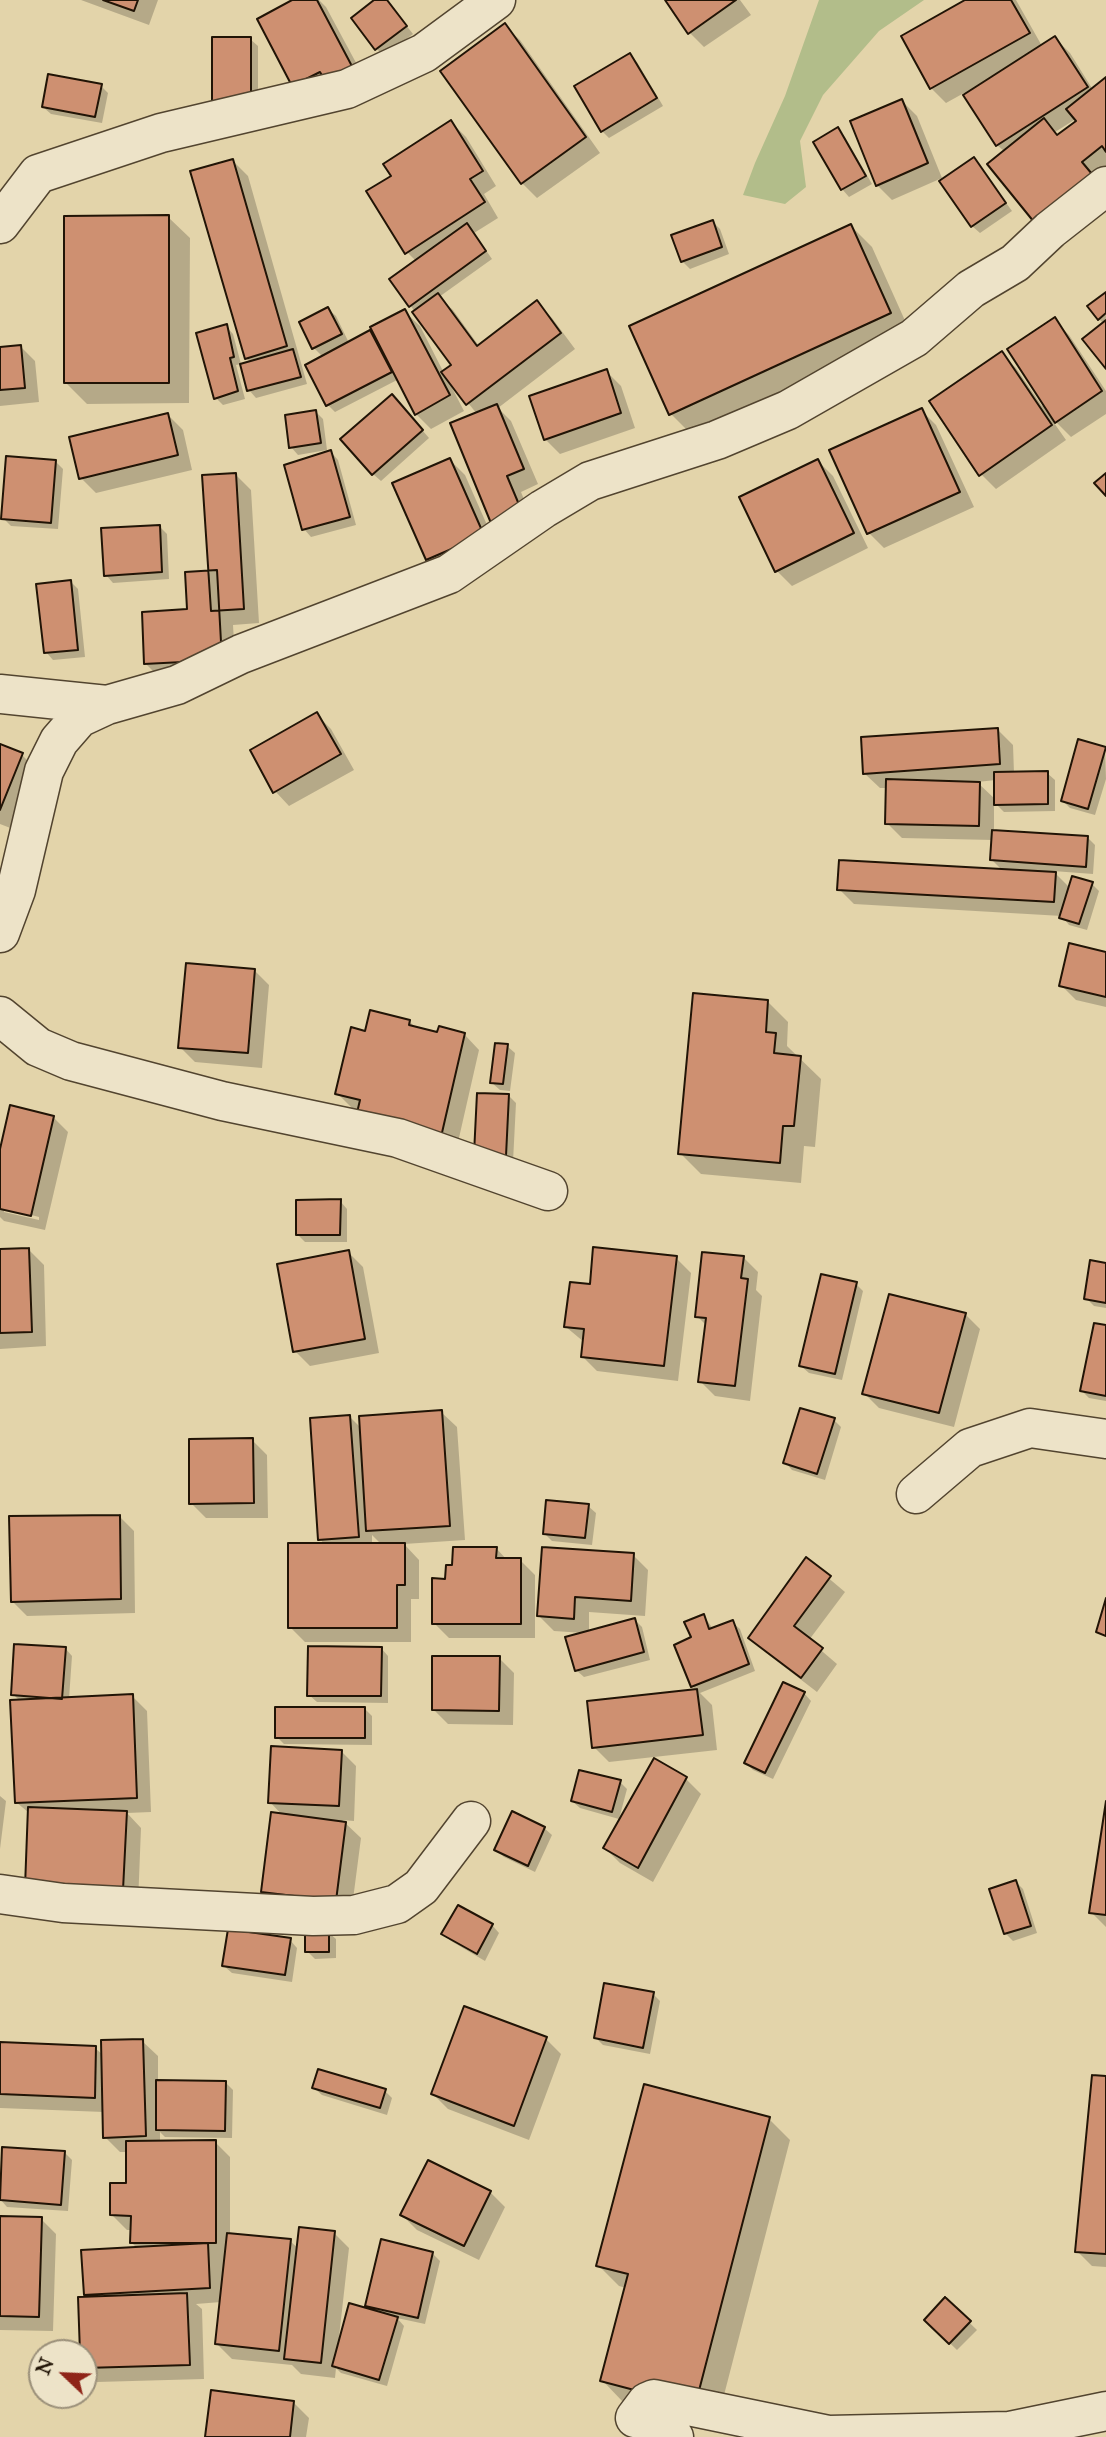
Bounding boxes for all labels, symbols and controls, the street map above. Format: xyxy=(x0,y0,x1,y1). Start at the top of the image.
north arrow xyxy=(28,2339,98,2409)
text: N xyxy=(31,2354,59,2378)

